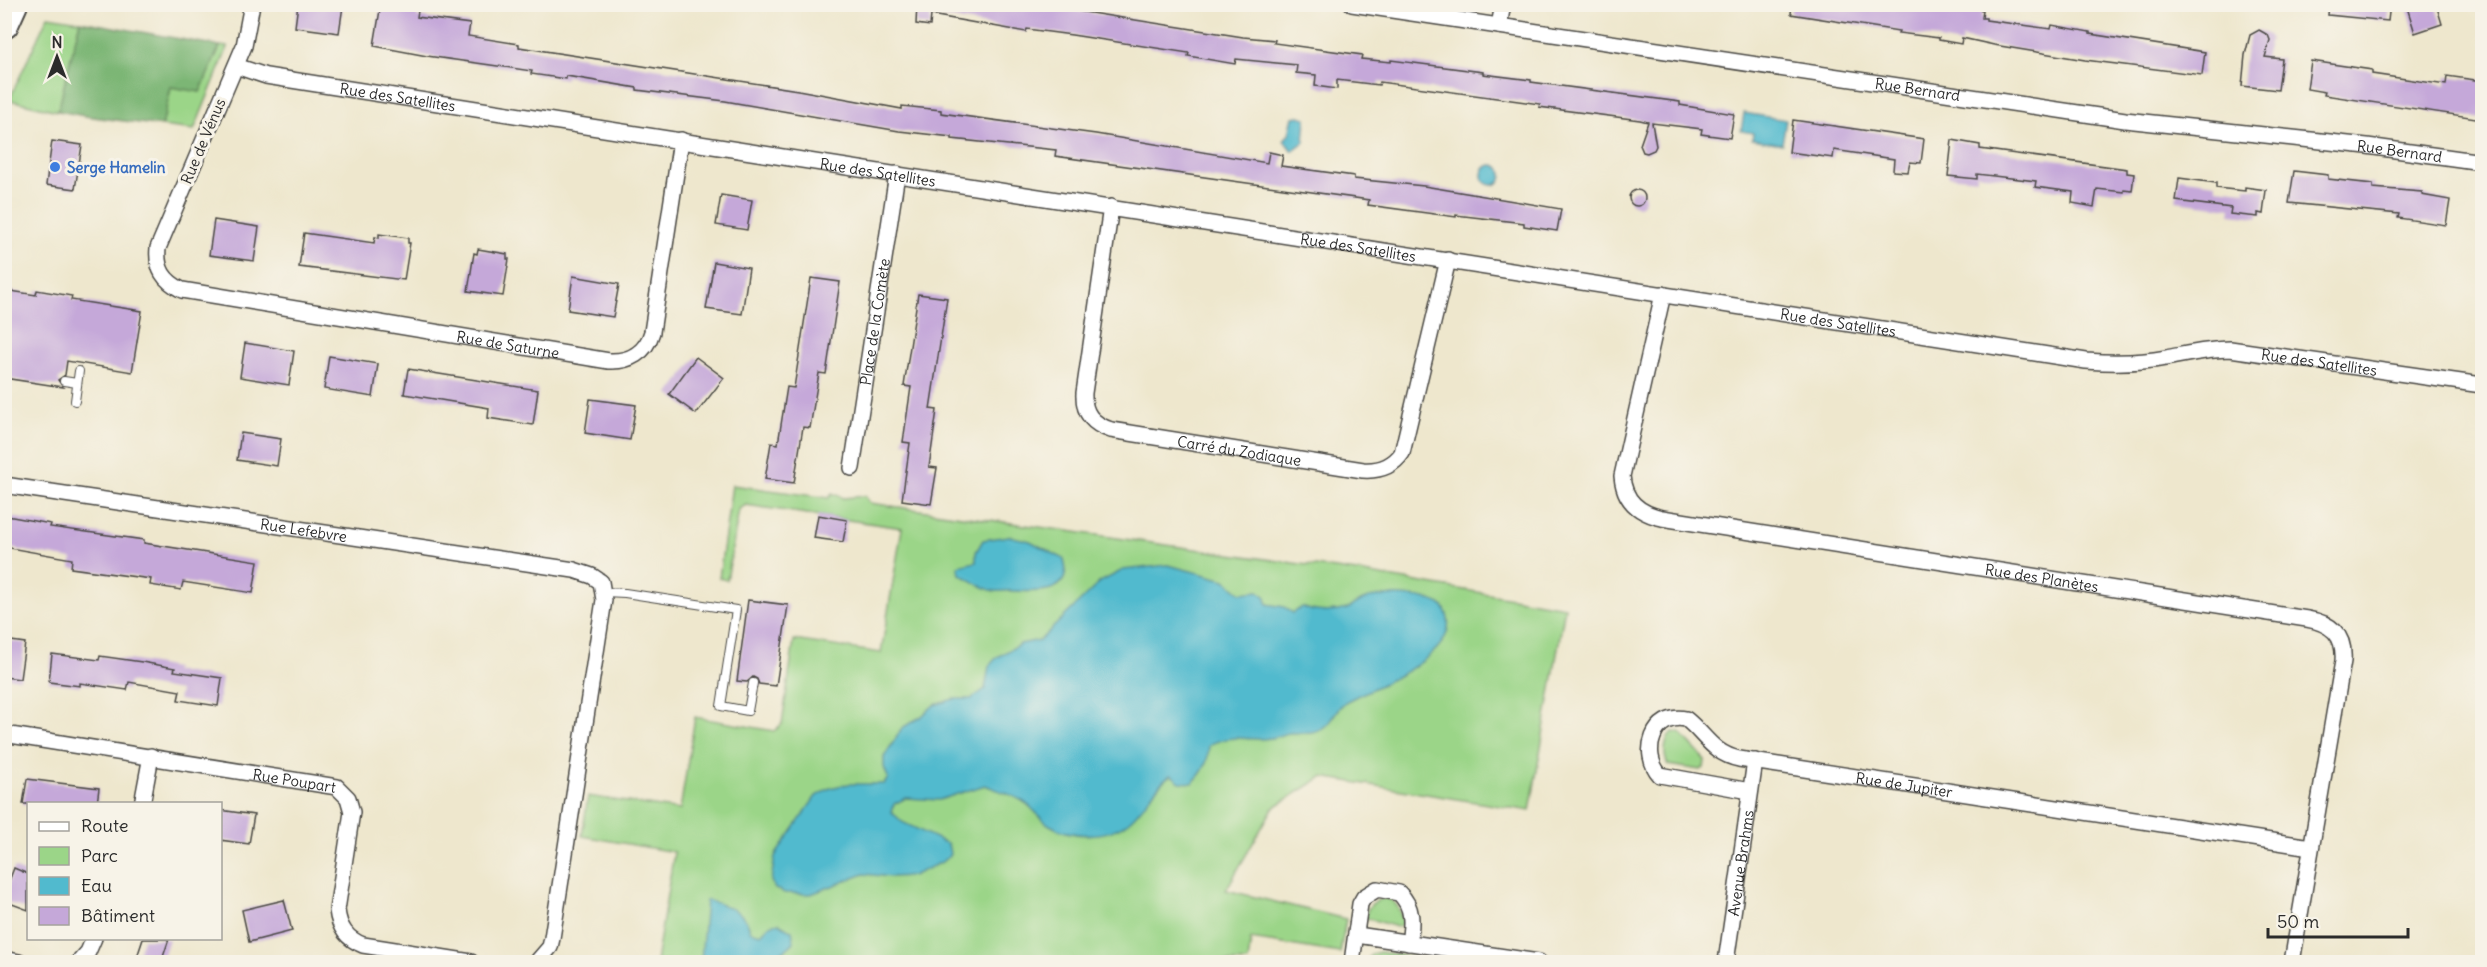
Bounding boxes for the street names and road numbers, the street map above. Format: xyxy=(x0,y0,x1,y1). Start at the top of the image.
street label: Rue Bernard xyxy=(1874,73,1962,105)
street label: Rue des Satellites xyxy=(339,78,457,115)
street label: Rue de Vénus xyxy=(176,95,230,187)
street label: Rue Bernard xyxy=(2356,135,2444,166)
street label: Rue des Satellites xyxy=(819,153,937,190)
street label: Rue des Satellites xyxy=(1299,229,1417,265)
street label: Place de la Comète xyxy=(855,257,893,387)
street label: Rue des Satellites xyxy=(1779,304,1898,341)
street label: Rue de Saturne xyxy=(455,326,561,362)
street label: Rue des Satellites xyxy=(2260,344,2379,379)
street label: Carré du Zodiaque xyxy=(1176,431,1303,470)
street label: Rue Lefebvre xyxy=(259,514,348,546)
street label: Rue des Planètes xyxy=(1984,559,2100,596)
street label: Rue Poupart xyxy=(251,764,337,796)
street label: Rue de Jupiter xyxy=(1855,768,1954,801)
street label: Avenue Brahms xyxy=(1723,809,1757,917)

